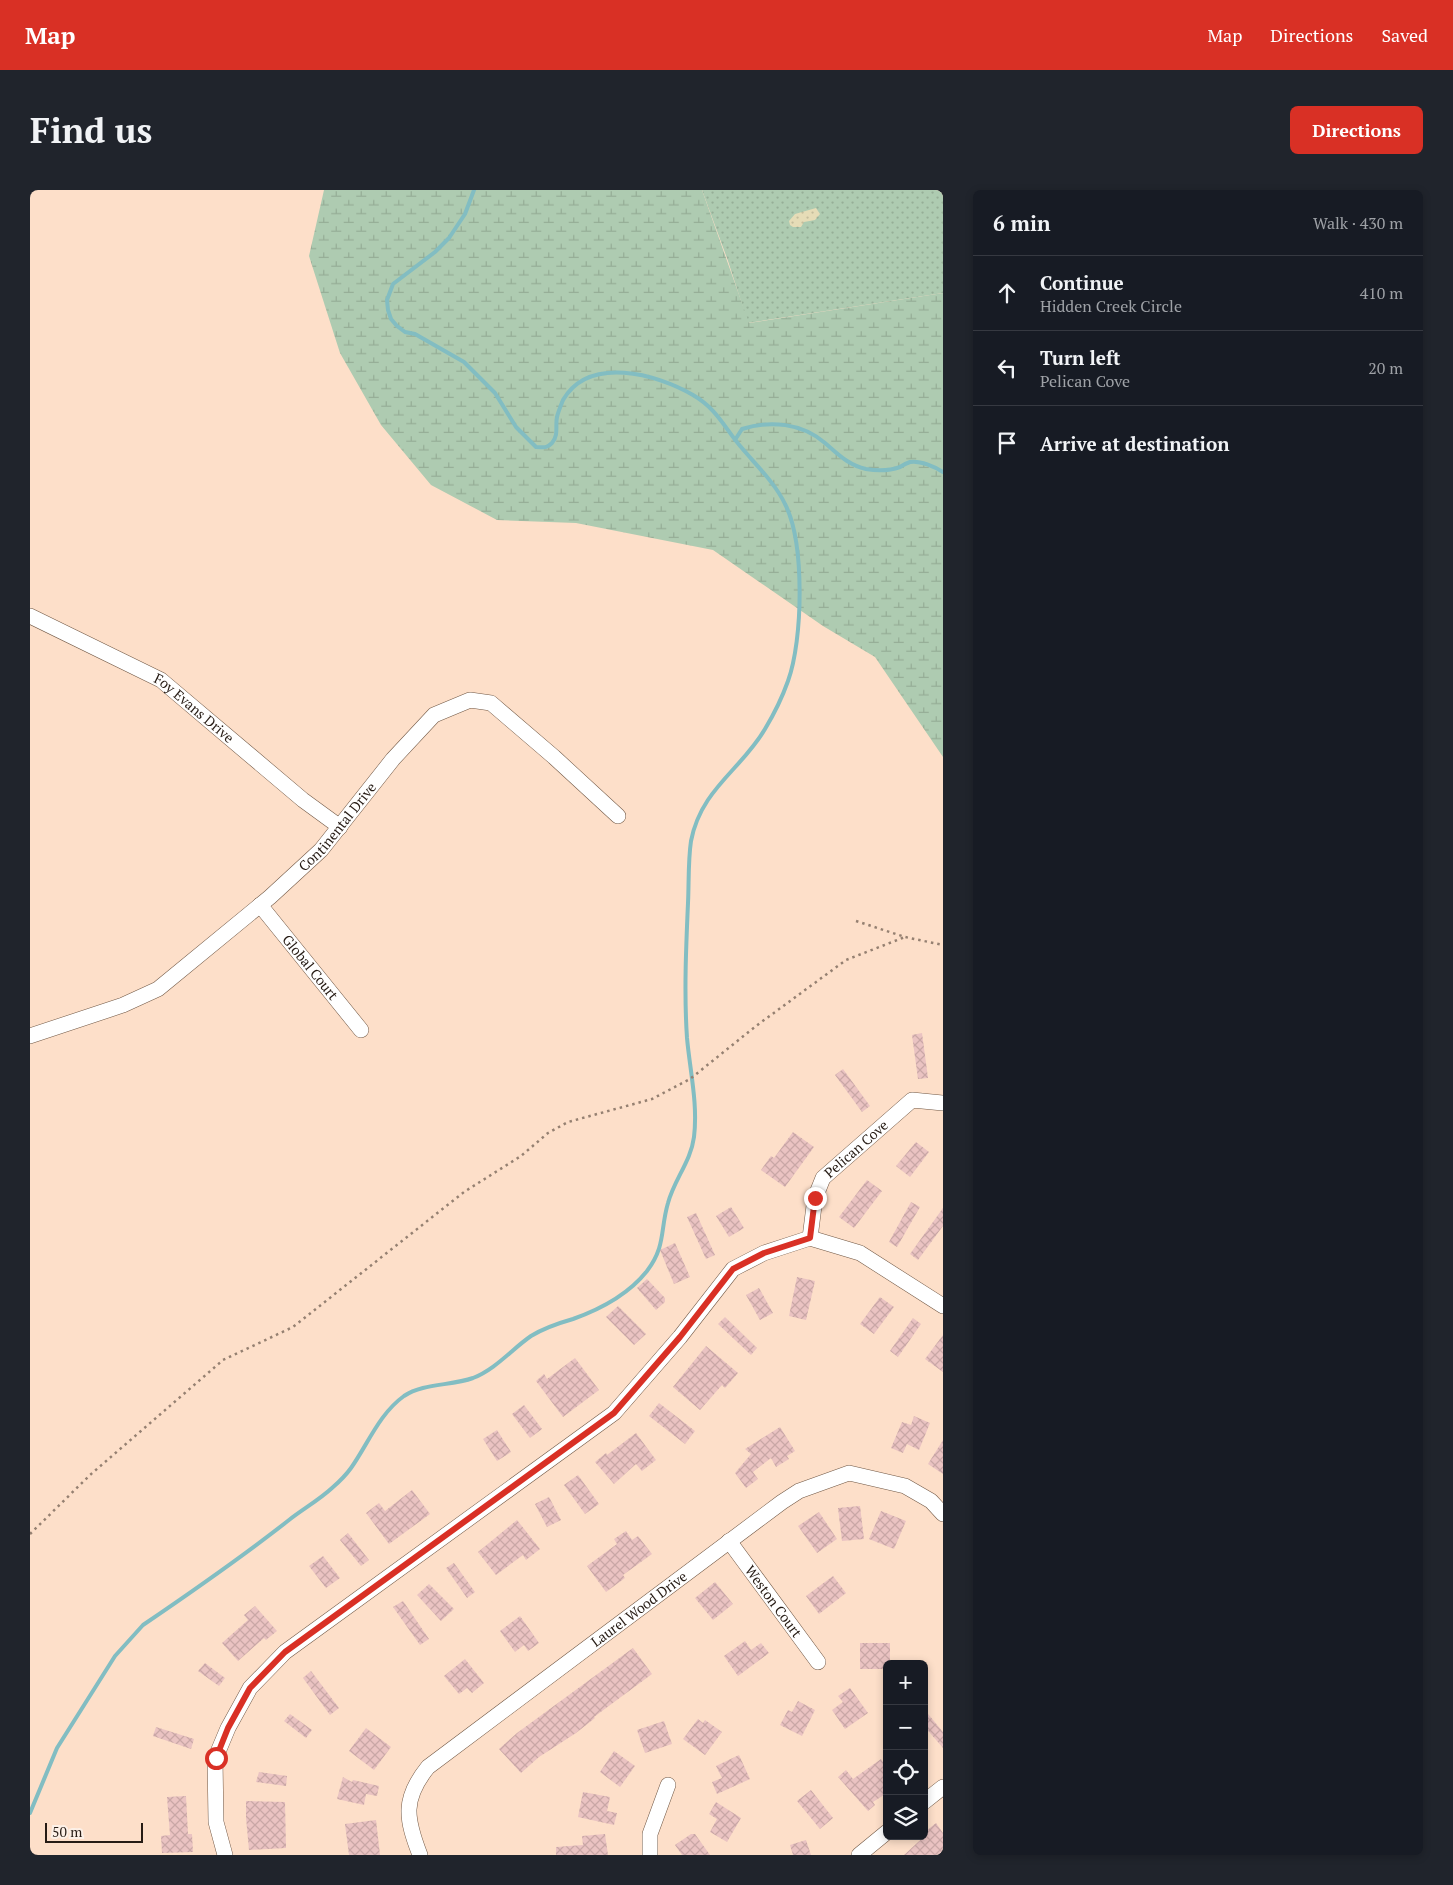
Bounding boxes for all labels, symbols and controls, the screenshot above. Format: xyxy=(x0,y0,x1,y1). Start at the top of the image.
text: Map xyxy=(25,19,75,51)
text: Map xyxy=(1207,23,1242,47)
text: Directions xyxy=(1270,23,1353,47)
text: Saved xyxy=(1381,23,1428,47)
button: Directions xyxy=(1290,106,1423,154)
text: Find us xyxy=(30,107,152,153)
text: 6 min xyxy=(993,209,1050,237)
text: Walk · 430 m xyxy=(1313,212,1403,234)
text: Continue xyxy=(1040,270,1124,295)
icon: ahead xyxy=(993,279,1021,307)
text: 410 m xyxy=(1360,282,1403,304)
text: Hidden Creek Circle xyxy=(1040,295,1182,317)
text: Turn left xyxy=(1040,345,1121,370)
icon: left xyxy=(993,354,1021,382)
text: 20 m xyxy=(1368,357,1403,379)
text: Pelican Cove xyxy=(1040,370,1130,392)
icon: arrive xyxy=(993,429,1021,457)
text: Arrive at destination xyxy=(1040,431,1229,456)
street label: Foy Evans Drive xyxy=(151,668,238,747)
street label: Continental Drive xyxy=(294,778,380,875)
street label: Global Court xyxy=(278,930,343,1004)
street label: Pelican Cove xyxy=(820,1115,892,1182)
route end xyxy=(804,1187,827,1210)
street label: Weston Court xyxy=(741,1561,807,1642)
street label: Laurel Wood Drive xyxy=(587,1567,690,1651)
map controls xyxy=(883,1660,928,1840)
button: + xyxy=(883,1660,928,1705)
button: − xyxy=(883,1705,928,1750)
route start xyxy=(205,1747,228,1770)
button: locate xyxy=(883,1750,928,1795)
button: layers xyxy=(883,1795,928,1840)
scale bar xyxy=(45,1820,142,1843)
text: 50 m xyxy=(52,1822,82,1841)

